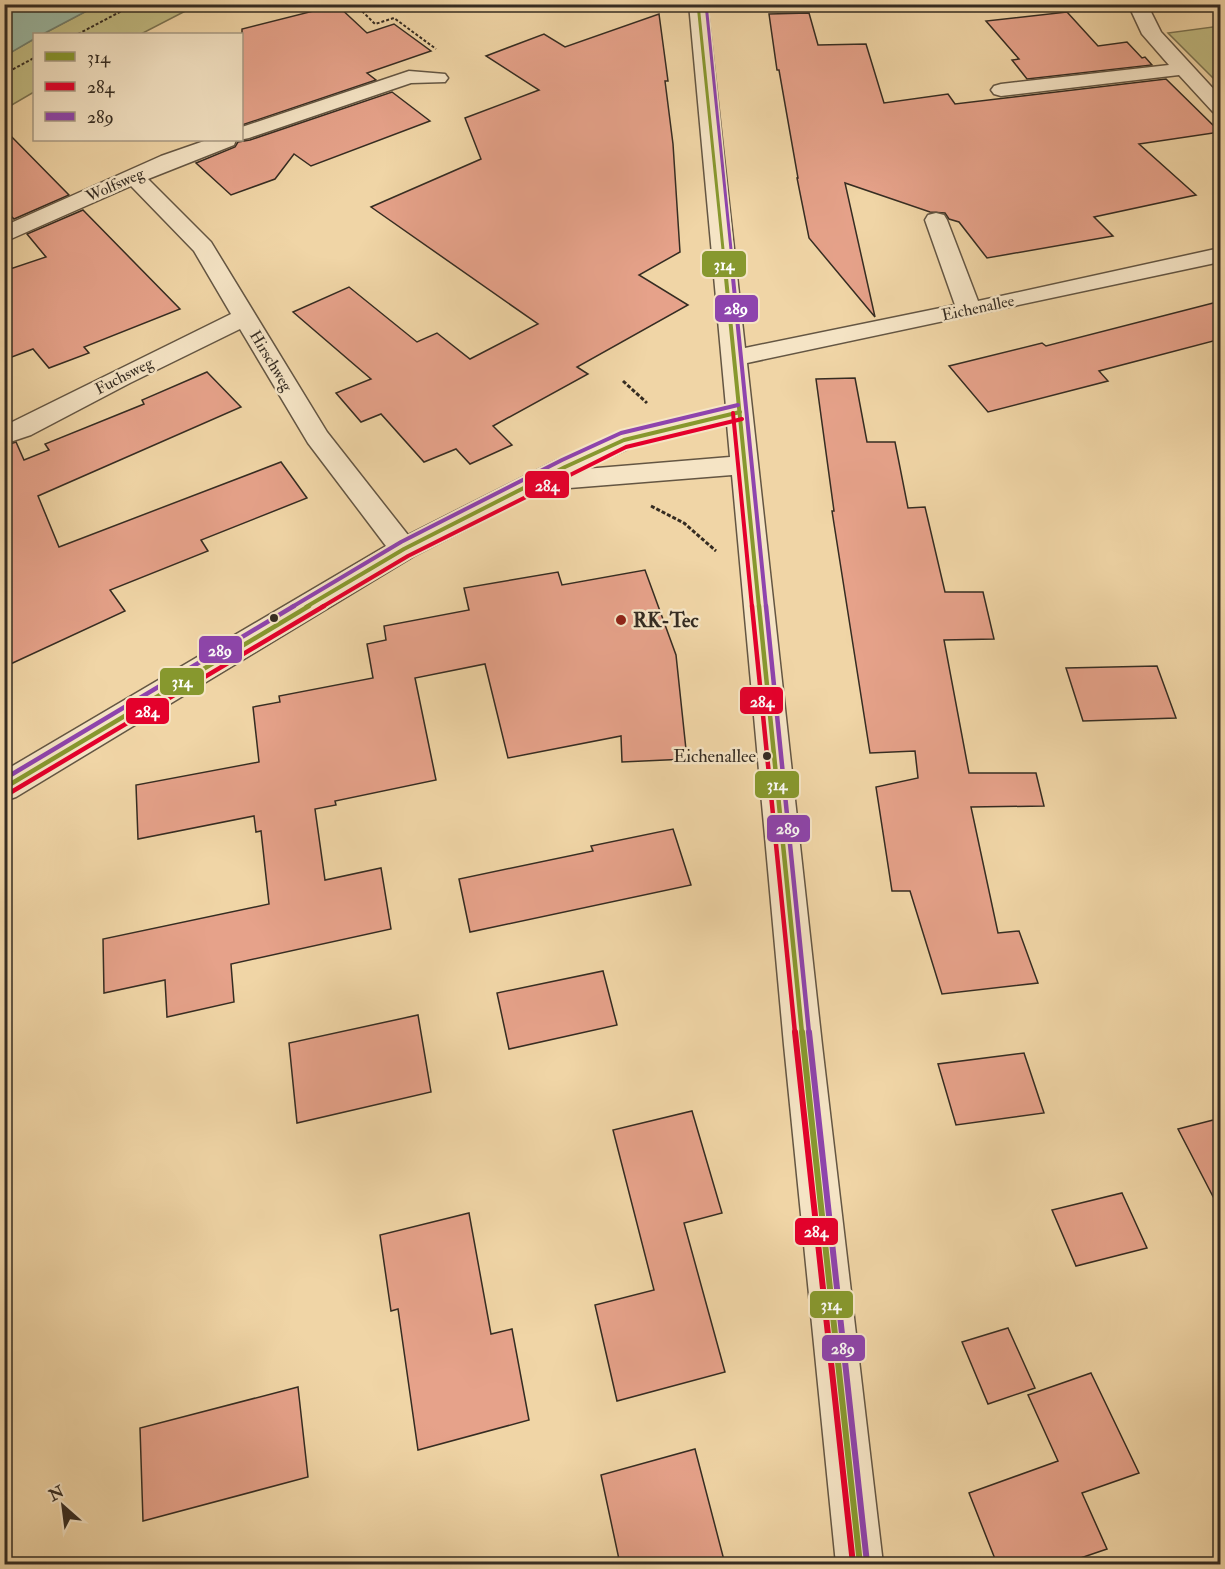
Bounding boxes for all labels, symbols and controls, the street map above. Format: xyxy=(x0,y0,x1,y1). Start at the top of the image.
legend xyxy=(33,33,243,141)
text: 314 xyxy=(87,46,111,69)
text: 284 xyxy=(87,76,116,99)
text: 289 xyxy=(87,106,114,129)
street label: Wolfsweg xyxy=(82,163,148,207)
line badge: 314 xyxy=(701,250,747,278)
text: 314 xyxy=(714,255,736,275)
street label: Eichenallee xyxy=(940,291,1016,325)
line badge: 289 xyxy=(714,294,759,323)
text: 289 xyxy=(724,299,748,319)
street label: Hirschweg xyxy=(245,327,298,396)
street label: Fuchsweg xyxy=(92,352,157,399)
line badge: 284 xyxy=(524,470,570,499)
text: 284 xyxy=(535,476,560,496)
place label: RK-Tec xyxy=(633,608,699,633)
unlabelled marker xyxy=(268,612,280,624)
marker: RK-Tec xyxy=(614,613,628,627)
line badge: 289 xyxy=(198,635,243,664)
text: 289 xyxy=(208,641,232,661)
line badge: 314 xyxy=(159,667,205,696)
text: 314 xyxy=(172,672,194,692)
line badge: 284 xyxy=(739,686,784,715)
text: 284 xyxy=(750,692,775,712)
line badge: 284 xyxy=(125,697,170,725)
text: 284 xyxy=(135,702,160,722)
place label: Eichenallee xyxy=(673,745,756,768)
marker: Eichenallee xyxy=(761,750,773,762)
line badge: 314 xyxy=(754,770,800,799)
text: 314 xyxy=(767,775,789,795)
line badge: 289 xyxy=(766,814,811,843)
text: 289 xyxy=(776,819,800,839)
line badge: 284 xyxy=(794,1217,839,1246)
text: 284 xyxy=(804,1222,829,1242)
line badge: 314 xyxy=(809,1290,854,1319)
text: 314 xyxy=(821,1295,843,1315)
line badge: 289 xyxy=(821,1334,866,1362)
text: 289 xyxy=(831,1339,855,1359)
north arrow xyxy=(33,1476,93,1536)
text: N xyxy=(45,1481,68,1506)

